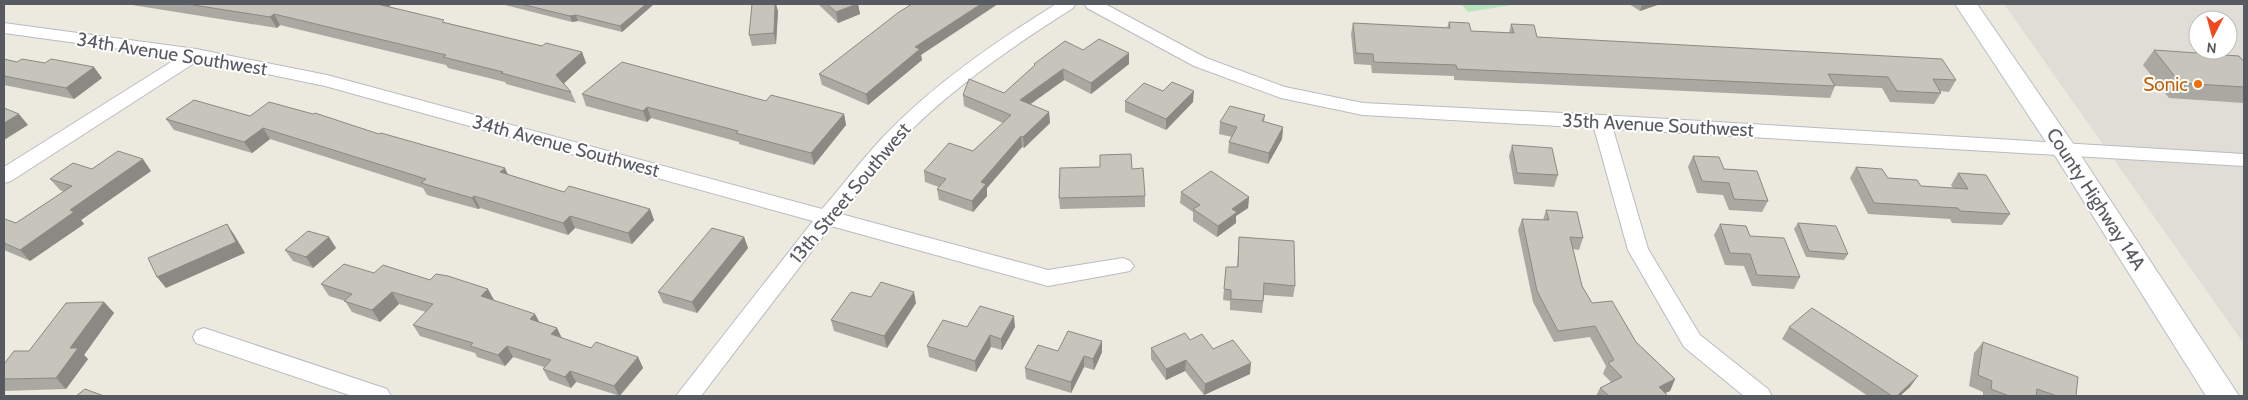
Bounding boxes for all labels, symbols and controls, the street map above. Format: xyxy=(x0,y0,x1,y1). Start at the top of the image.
north arrow xyxy=(2188,10,2238,60)
street label: 34th Avenue Southwest xyxy=(75,28,269,81)
text: N xyxy=(2206,38,2218,57)
place label: Sonic xyxy=(2143,73,2188,96)
marker: Sonic xyxy=(2192,78,2204,90)
street label: 35th Avenue Southwest xyxy=(1562,108,1755,142)
street label: 34th Avenue Southwest xyxy=(470,110,663,182)
street label: 13th Street Southwest xyxy=(785,118,916,268)
street label: County Highway 14A xyxy=(2042,124,2151,275)

